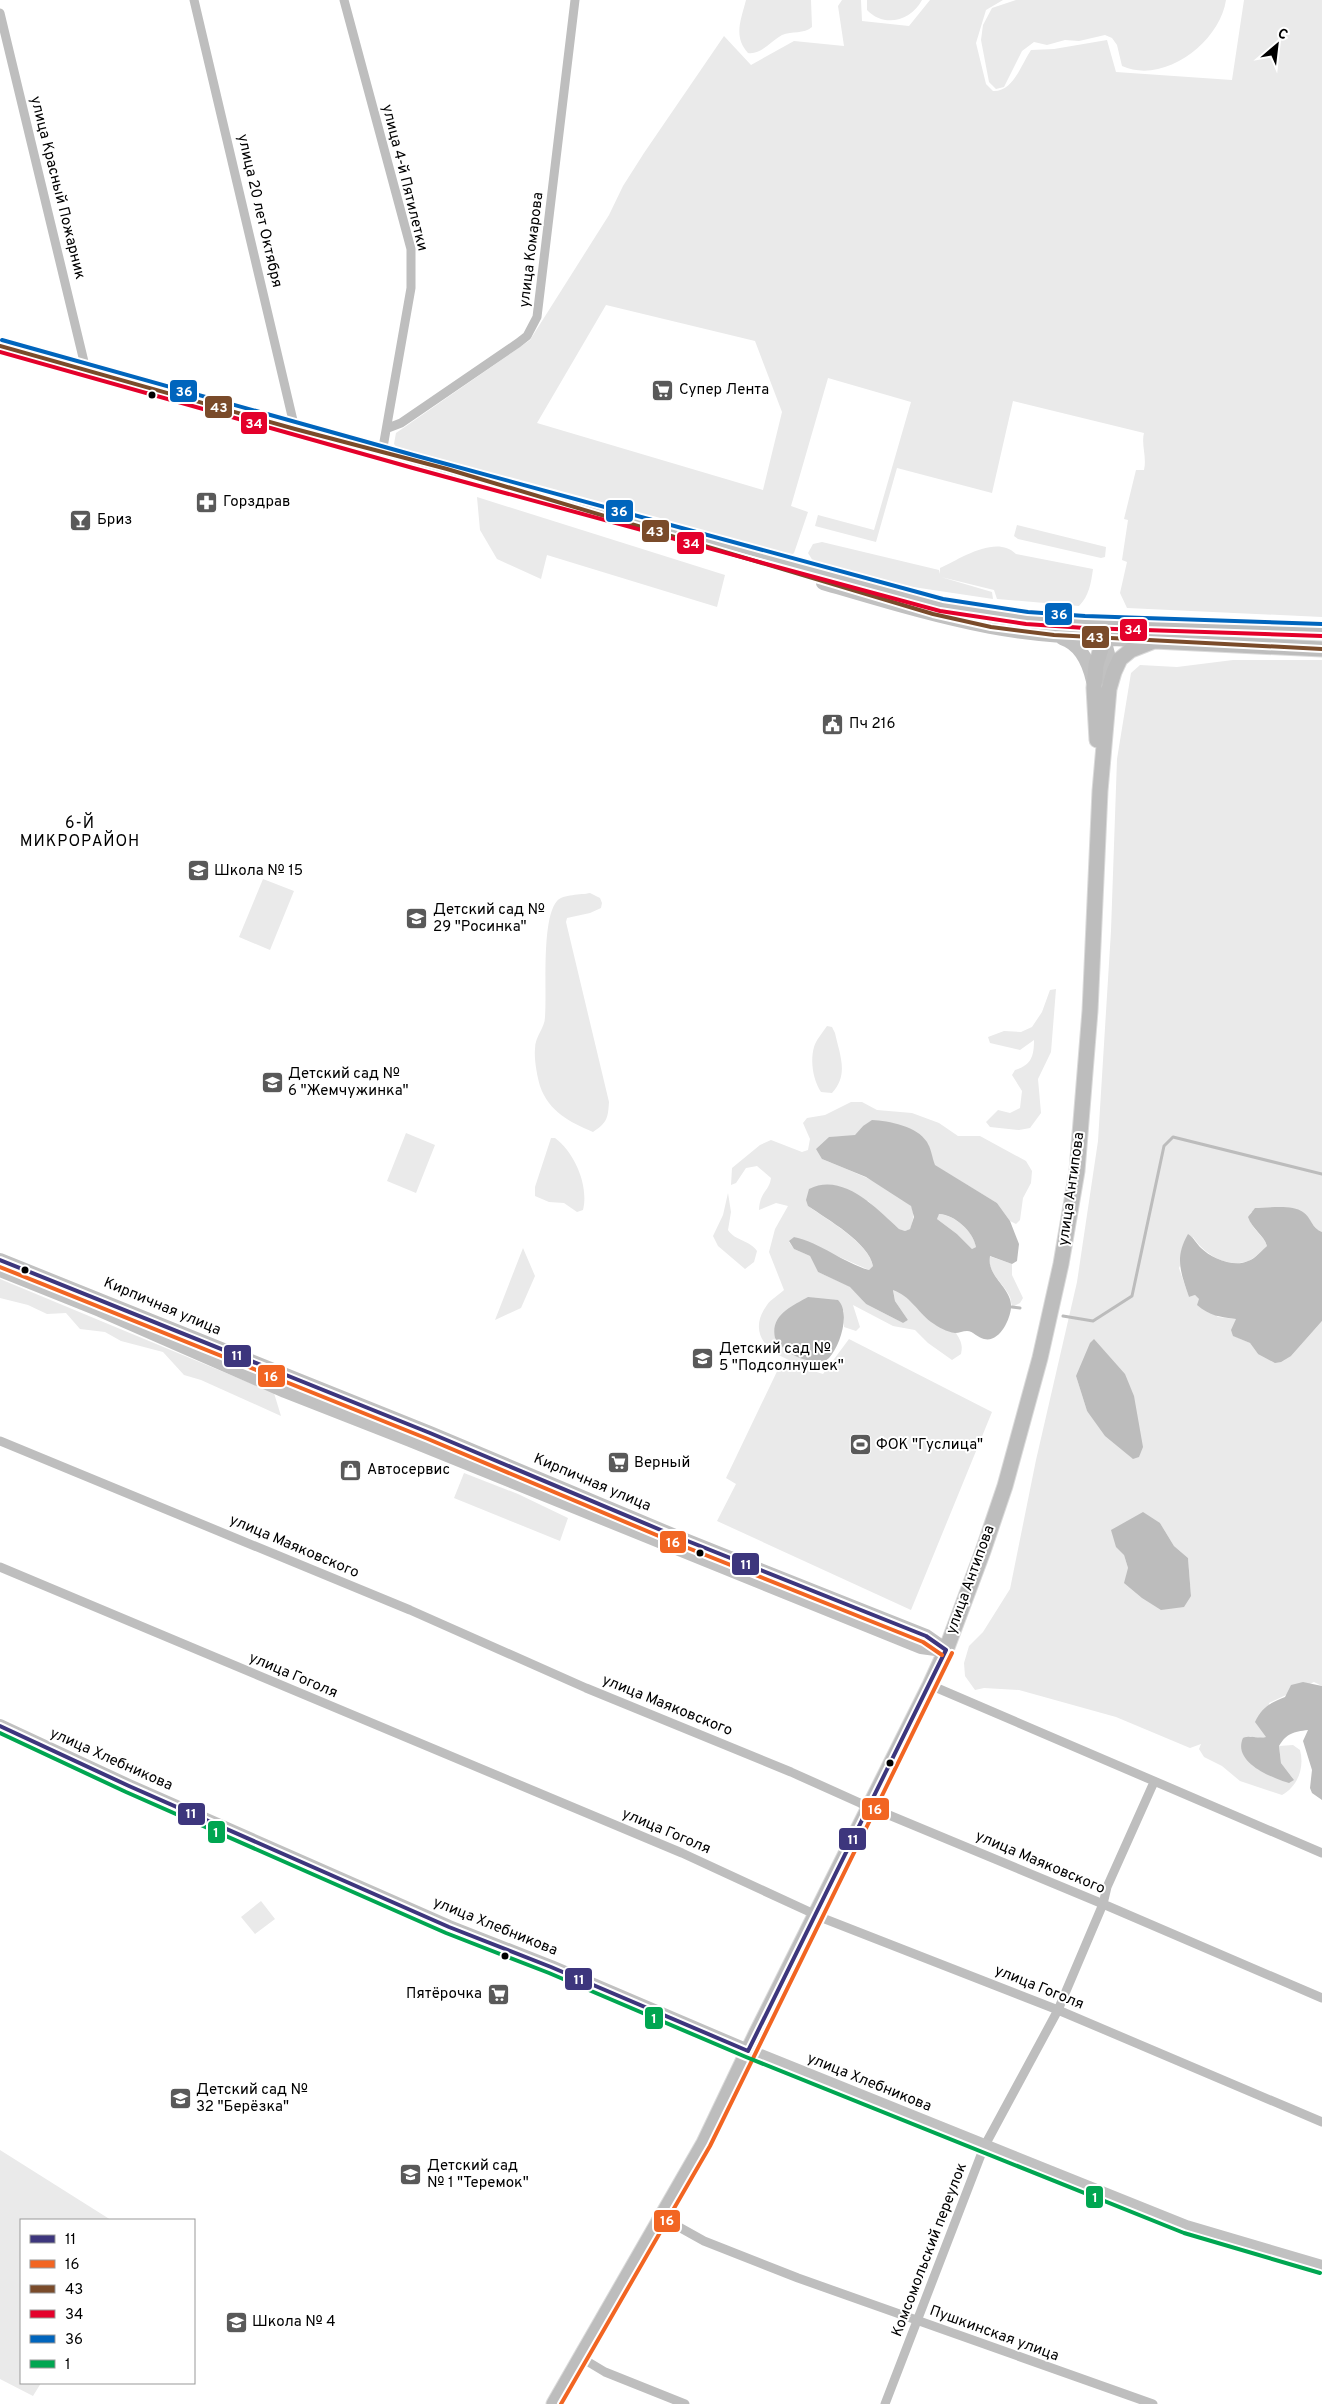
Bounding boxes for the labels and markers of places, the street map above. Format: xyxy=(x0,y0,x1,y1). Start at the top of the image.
supermarket icon: Супер Лента xyxy=(651,378,675,402)
place label: Супер Лента xyxy=(679,381,769,400)
unlabelled marker xyxy=(147,390,157,400)
pharmacy icon: Горздрав xyxy=(195,490,219,514)
place label: Горздрав xyxy=(223,493,290,512)
bar icon: Бриз xyxy=(69,508,93,532)
place label: Бриз xyxy=(97,511,132,530)
public building icon: Пч 216 xyxy=(821,712,845,736)
place label: Пч 216 xyxy=(849,715,895,734)
school or university icon: Школа № 15 xyxy=(186,859,210,883)
place label: Школа № 15 xyxy=(214,862,303,881)
place label: Детский сад № 29 "Росинка" xyxy=(433,901,545,937)
school or university icon: Детский сад № 29 "Росинка" xyxy=(405,907,429,931)
place label: Детский сад № 6 "Жемчужинка" xyxy=(288,1065,409,1101)
school or university icon: Детский сад № 6 "Жемчужинка" xyxy=(260,1071,284,1095)
unlabelled marker xyxy=(20,1265,30,1275)
place label: Детский сад № 5 "Подсолнушек" xyxy=(719,1340,844,1376)
school or university icon: Детский сад № 5 "Подсолнушек" xyxy=(691,1346,715,1370)
sports icon: ФОК "Гуслица" xyxy=(848,1433,872,1457)
place label: ФОК "Гуслица" xyxy=(876,1436,983,1455)
supermarket icon: Верный xyxy=(606,1451,630,1475)
place label: Верный xyxy=(634,1454,690,1473)
shop icon: Автосервис xyxy=(339,1458,363,1482)
place label: Автосервис xyxy=(367,1461,450,1480)
unlabelled marker xyxy=(695,1548,705,1558)
unlabelled marker xyxy=(885,1758,895,1768)
unlabelled marker xyxy=(500,1951,510,1961)
supermarket icon: Пятёрочка xyxy=(486,1982,510,2006)
place label: Пятёрочка xyxy=(406,1985,482,2004)
place label: Детский сад № 32 "Берёзка" xyxy=(196,2081,308,2117)
school or university icon: Детский сад № 32 "Берёзка" xyxy=(168,2087,192,2111)
place label: Детский сад № 1 "Теремок" xyxy=(427,2157,529,2193)
school or university icon: Детский сад № 1 "Теремок" xyxy=(399,2163,423,2187)
school or university icon: Школа № 4 xyxy=(224,2310,248,2334)
place label: Школа № 4 xyxy=(252,2313,336,2332)

